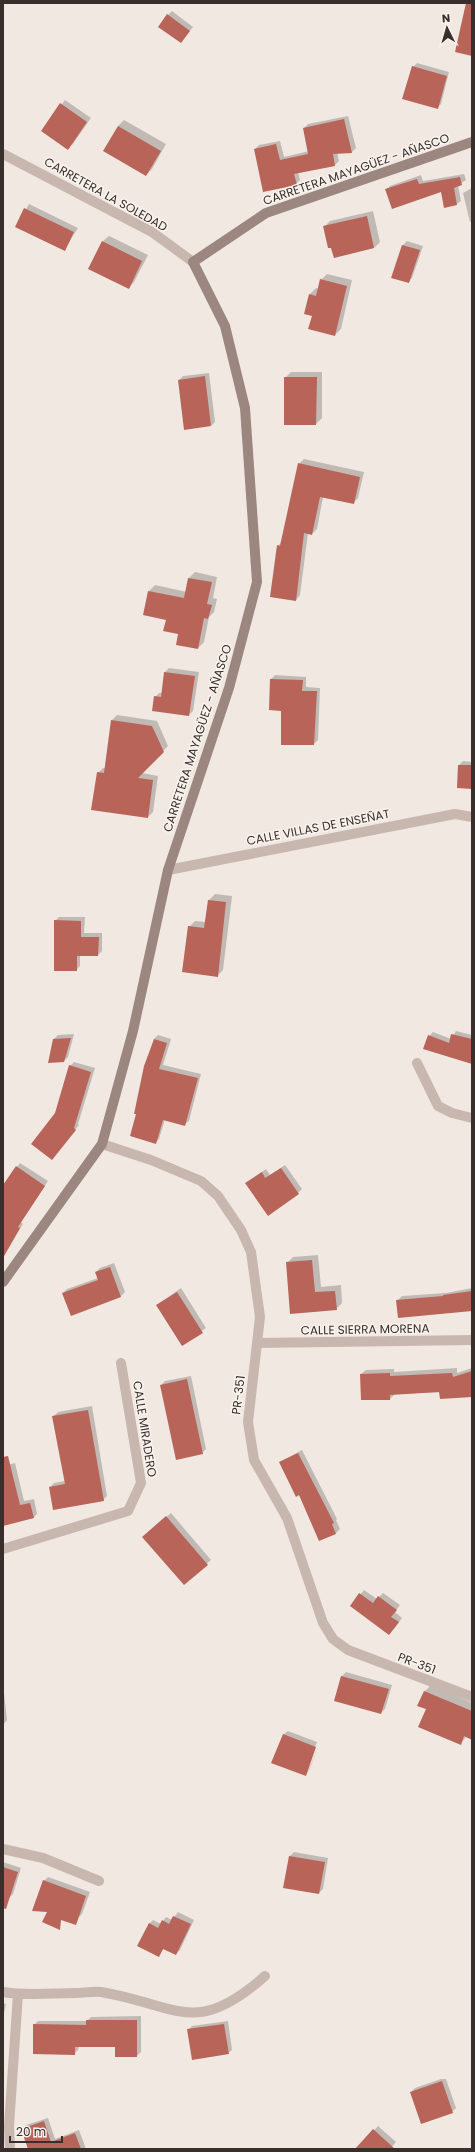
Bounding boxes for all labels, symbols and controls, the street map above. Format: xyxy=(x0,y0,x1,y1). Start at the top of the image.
north arrow xyxy=(427,8,467,48)
text: N xyxy=(441,10,451,26)
street label: CARRETERA MAYAGÜEZ - AÑASCO xyxy=(260,129,452,209)
street label: CARRETERA LA SOLEDAD xyxy=(41,153,171,235)
street label: CARRETERA MAYAGÜEZ - AÑASCO xyxy=(159,642,235,834)
street label: CALLE VILLAS DE ENSEÑAT xyxy=(245,805,392,849)
street label: CALLE SIERRA MORENA xyxy=(300,1319,430,1339)
street label: PR-351 xyxy=(227,1374,249,1416)
street label: CALLE MIRADERO xyxy=(129,1380,161,1478)
street label: PR-351 xyxy=(396,1648,438,1678)
scale bar xyxy=(10,2118,62,2144)
text: 20 m xyxy=(16,2123,46,2140)

